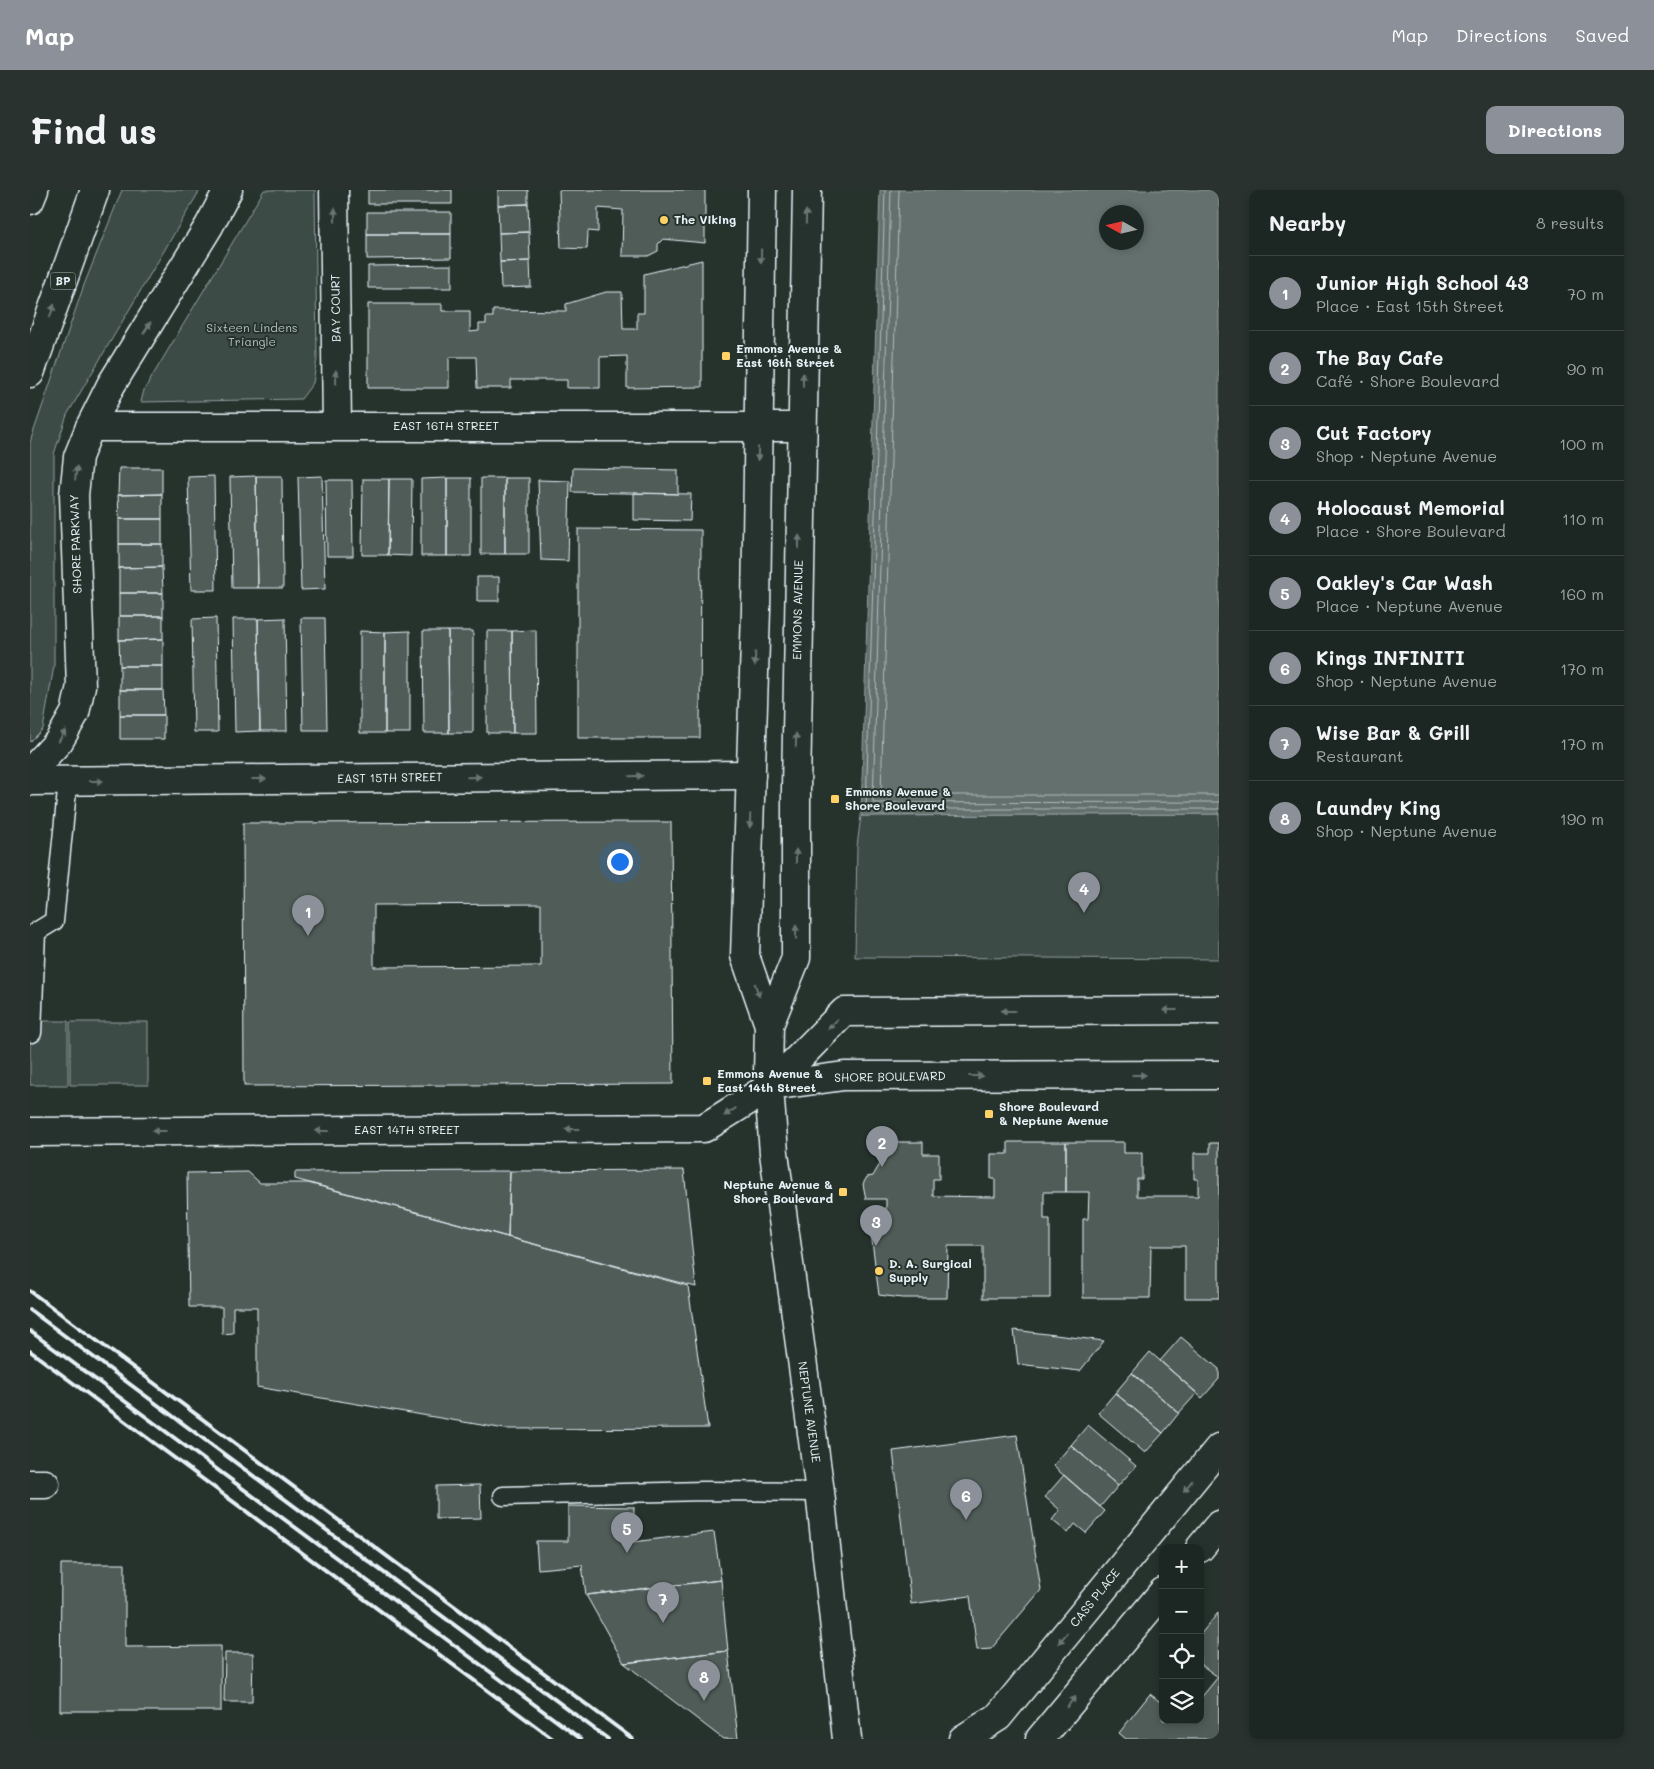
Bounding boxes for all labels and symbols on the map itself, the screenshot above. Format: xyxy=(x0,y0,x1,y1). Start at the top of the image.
north arrow xyxy=(1099,205,1144,250)
one-way arrow xyxy=(331,207,339,223)
one-way arrow xyxy=(803,209,811,225)
place label: The Viking xyxy=(674,211,736,227)
marker: The Viking xyxy=(658,214,670,226)
one-way arrow xyxy=(757,248,765,264)
road number: BP xyxy=(50,272,76,290)
street label: BAY COURT xyxy=(326,274,344,342)
one-way arrow xyxy=(49,303,56,318)
park label: Sixteen Lindens Triangle xyxy=(206,319,298,349)
one-way arrow xyxy=(142,321,151,334)
place label: Emmons Avenue & East 16th Street xyxy=(736,340,842,370)
marker: Emmons Avenue & East 16th Street xyxy=(720,350,732,362)
one-way arrow xyxy=(332,369,340,385)
one-way arrow xyxy=(799,372,807,388)
street label: EAST 16TH STREET xyxy=(393,417,499,433)
one-way arrow xyxy=(754,446,762,462)
one-way arrow xyxy=(73,464,81,480)
street label: SHORE PARKWAY xyxy=(65,494,85,594)
one-way arrow xyxy=(796,534,804,550)
street label: EMMONS AVENUE xyxy=(788,560,806,660)
one-way arrow xyxy=(750,651,758,667)
one-way arrow xyxy=(57,729,66,742)
one-way arrow xyxy=(793,732,801,748)
street label: EAST 15TH STREET xyxy=(337,768,443,786)
one-way arrow xyxy=(628,772,644,780)
one-way arrow xyxy=(466,773,482,781)
one-way arrow xyxy=(251,775,267,783)
one-way arrow xyxy=(88,776,104,784)
place label: Emmons Avenue & Shore Boulevard xyxy=(845,783,951,813)
marker: Emmons Avenue & Shore Boulevard xyxy=(829,793,841,805)
one-way arrow xyxy=(745,813,753,829)
one-way arrow xyxy=(792,848,800,864)
your location xyxy=(607,849,633,875)
pin: 4 xyxy=(1068,872,1100,913)
pin: 1 xyxy=(292,895,324,936)
one-way arrow xyxy=(792,923,800,939)
one-way arrow xyxy=(754,983,761,998)
one-way arrow xyxy=(1000,1007,1016,1015)
one-way arrow xyxy=(1162,1007,1178,1015)
one-way arrow xyxy=(827,1018,839,1030)
place label: Emmons Avenue & East 14th Street xyxy=(717,1065,823,1095)
street label: SHORE BOULEVARD xyxy=(834,1067,946,1085)
one-way arrow xyxy=(969,1071,985,1079)
one-way arrow xyxy=(1131,1071,1147,1079)
marker: Emmons Avenue & East 14th Street xyxy=(701,1075,713,1087)
place label: Shore Boulevard & Neptune Avenue xyxy=(999,1098,1108,1128)
one-way arrow xyxy=(723,1107,736,1117)
marker: Shore Boulevard & Neptune Avenue xyxy=(983,1108,995,1120)
street label: EAST 14TH STREET xyxy=(354,1121,460,1137)
one-way arrow xyxy=(564,1125,580,1133)
pin: 2 xyxy=(866,1126,898,1167)
one-way arrow xyxy=(151,1127,167,1135)
one-way arrow xyxy=(314,1127,330,1135)
place label: Neptune Avenue & Shore Boulevard xyxy=(724,1176,833,1206)
marker: Neptune Avenue & Shore Boulevard xyxy=(837,1186,849,1198)
pin: 3 xyxy=(860,1205,892,1246)
place label: D. A. Surgical Supply xyxy=(889,1255,972,1285)
marker: D. A. Surgical Supply xyxy=(873,1265,885,1277)
street label: NEPTUNE AVENUE xyxy=(795,1360,825,1464)
pin: 6 xyxy=(950,1479,982,1520)
one-way arrow xyxy=(1182,1479,1194,1491)
pin: 5 xyxy=(611,1512,643,1553)
street label: CASS PLACE xyxy=(1066,1565,1123,1630)
pin: 7 xyxy=(647,1582,679,1623)
one-way arrow xyxy=(1057,1631,1068,1644)
pin: 8 xyxy=(688,1660,720,1701)
one-way arrow xyxy=(1065,1696,1077,1708)

